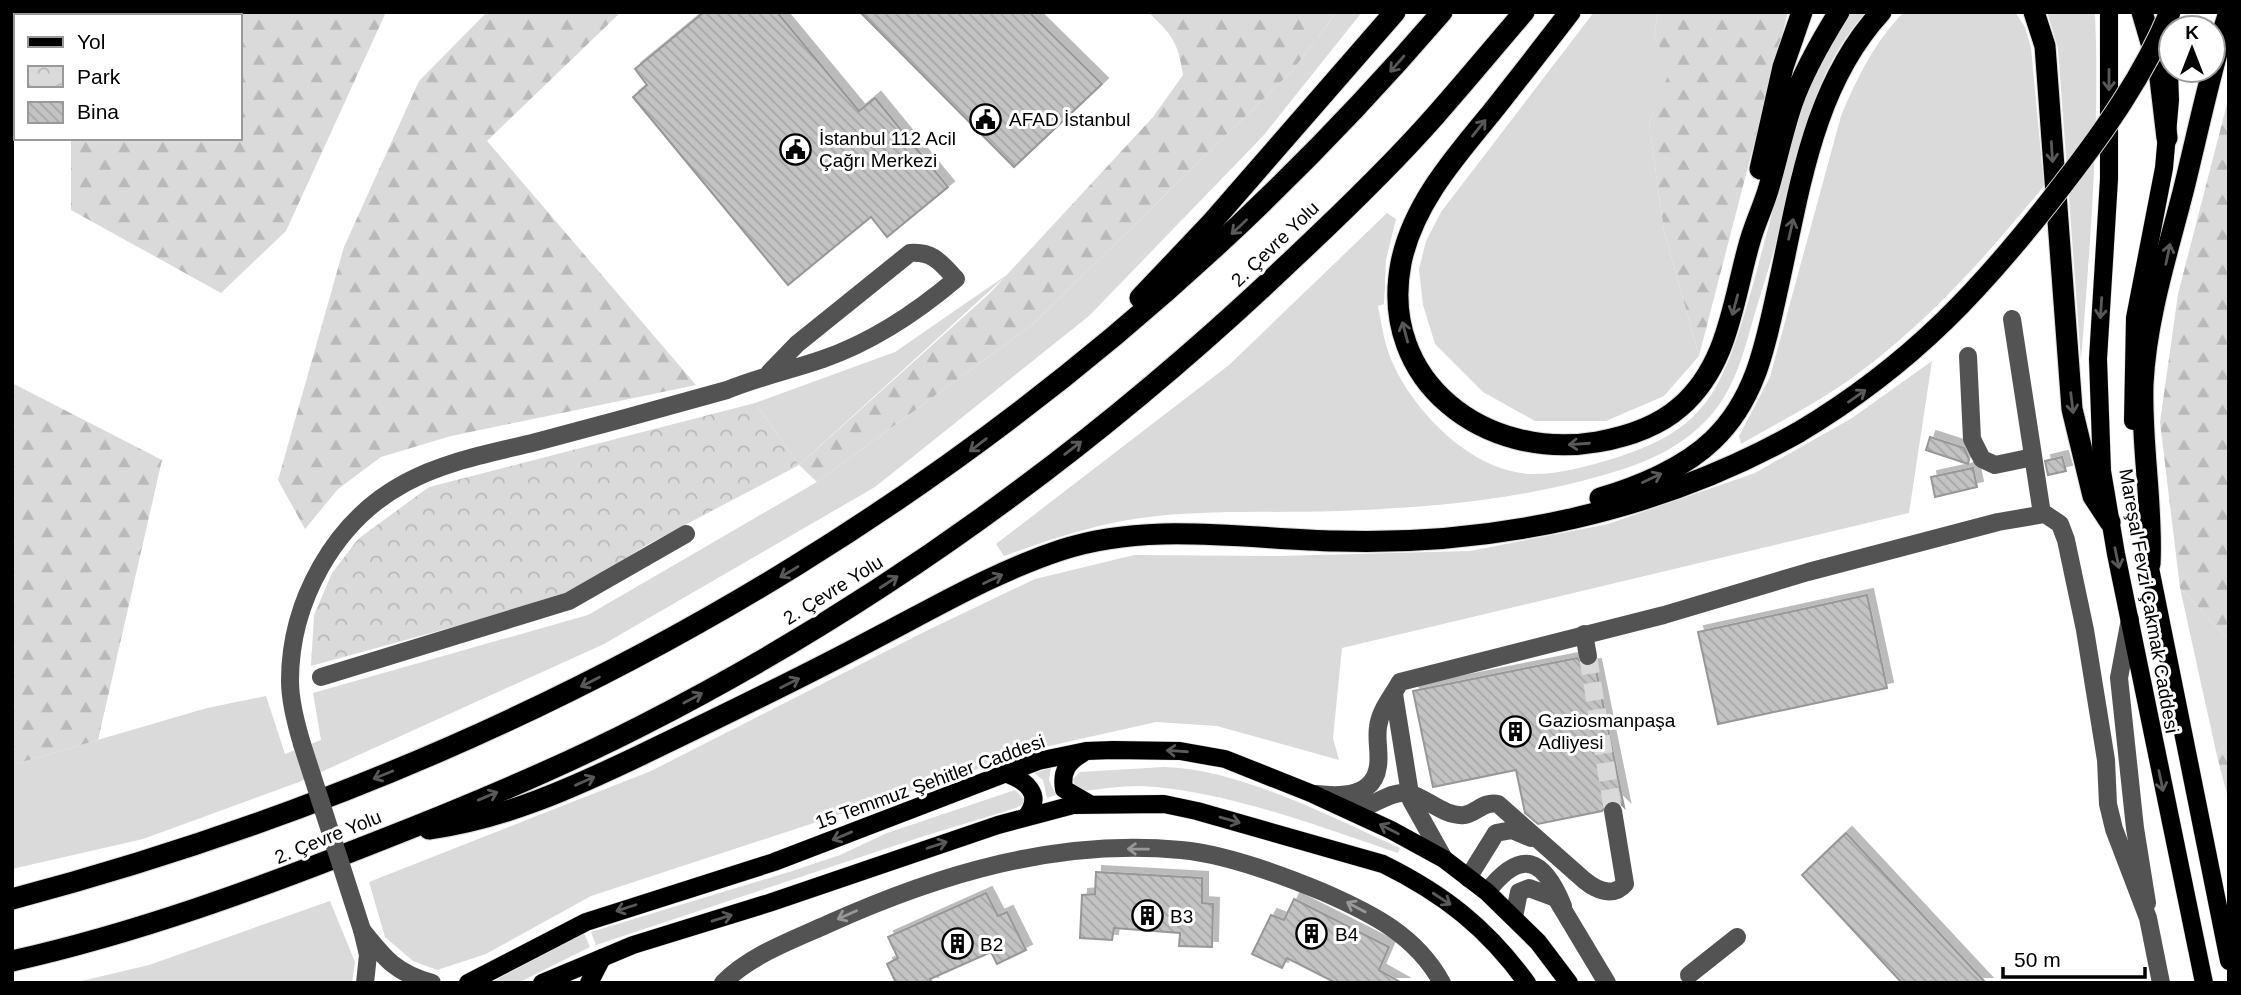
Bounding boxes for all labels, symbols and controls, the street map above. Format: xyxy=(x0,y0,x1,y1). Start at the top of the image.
legend xyxy=(14,14,242,140)
north arrow xyxy=(2157,14,2227,84)
text: K xyxy=(2185,22,2199,43)
text: Yol xyxy=(77,30,105,53)
one-way arrow xyxy=(1389,54,1405,72)
text: Park xyxy=(77,65,121,88)
one-way arrow xyxy=(2102,69,2116,92)
text: Bina xyxy=(77,100,119,123)
public building icon: AFAD İstanbul xyxy=(969,102,1003,136)
place label: AFAD İstanbul xyxy=(1009,109,1130,130)
one-way arrow xyxy=(1471,119,1487,137)
place label: İstanbul 112 Acil Çağrı Merkezi xyxy=(819,128,956,171)
public building icon: İstanbul 112 Acil Çağrı Merkezi xyxy=(779,132,813,166)
one-way arrow xyxy=(2046,140,2059,162)
street label: 2. Çevre Yolu xyxy=(1227,197,1323,291)
one-way arrow xyxy=(1231,218,1248,235)
one-way arrow xyxy=(1785,218,1798,241)
one-way arrow xyxy=(2161,243,2175,266)
one-way arrow xyxy=(1728,293,1741,316)
one-way arrow xyxy=(2094,296,2107,319)
one-way arrow xyxy=(1397,321,1410,343)
one-way arrow xyxy=(1847,389,1866,403)
one-way arrow xyxy=(2066,391,2079,414)
one-way arrow xyxy=(969,437,987,452)
one-way arrow xyxy=(1568,438,1591,451)
one-way arrow xyxy=(1063,441,1082,456)
street label: Mareşal Fevzi Çakmak Caddesi xyxy=(2115,467,2183,735)
one-way arrow xyxy=(1641,470,1662,484)
one-way arrow xyxy=(2111,546,2125,569)
street label: 2. Çevre Yolu xyxy=(780,551,886,629)
one-way arrow xyxy=(780,565,800,579)
one-way arrow xyxy=(982,572,1003,585)
one-way arrow xyxy=(878,574,898,588)
one-way arrow xyxy=(779,675,800,689)
one-way arrow xyxy=(580,676,601,690)
one-way arrow xyxy=(683,691,703,705)
place label: Gaziosmanpaşa Adliyesi xyxy=(1538,710,1676,753)
building icon: Gaziosmanpaşa Adliyesi xyxy=(1498,714,1532,748)
street label: 15 Temmuz Şehitler Caddesi xyxy=(812,731,1048,833)
one-way arrow xyxy=(1166,744,1188,757)
one-way arrow xyxy=(2155,769,2169,792)
one-way arrow xyxy=(373,770,394,783)
one-way arrow xyxy=(574,774,595,787)
one-way arrow xyxy=(477,789,498,802)
street label: 2. Çevre Yolu xyxy=(272,806,384,868)
one-way arrow xyxy=(1218,814,1241,827)
one-way arrow xyxy=(1379,822,1400,835)
one-way arrow xyxy=(831,831,853,844)
one-way arrow xyxy=(925,837,947,850)
one-way arrow xyxy=(1127,842,1150,855)
one-way arrow xyxy=(1431,892,1451,906)
building icon: B3 xyxy=(1130,899,1164,933)
one-way arrow xyxy=(1346,900,1367,913)
one-way arrow xyxy=(615,902,637,915)
place label: B3 xyxy=(1170,906,1193,927)
one-way arrow xyxy=(837,909,859,922)
one-way arrow xyxy=(710,911,732,924)
building icon: B4 xyxy=(1295,917,1329,951)
place label: B4 xyxy=(1335,924,1359,945)
building icon: B2 xyxy=(940,927,974,961)
place label: B2 xyxy=(980,934,1003,955)
scale bar xyxy=(2003,936,2145,980)
text: 50 m xyxy=(2014,948,2061,971)

